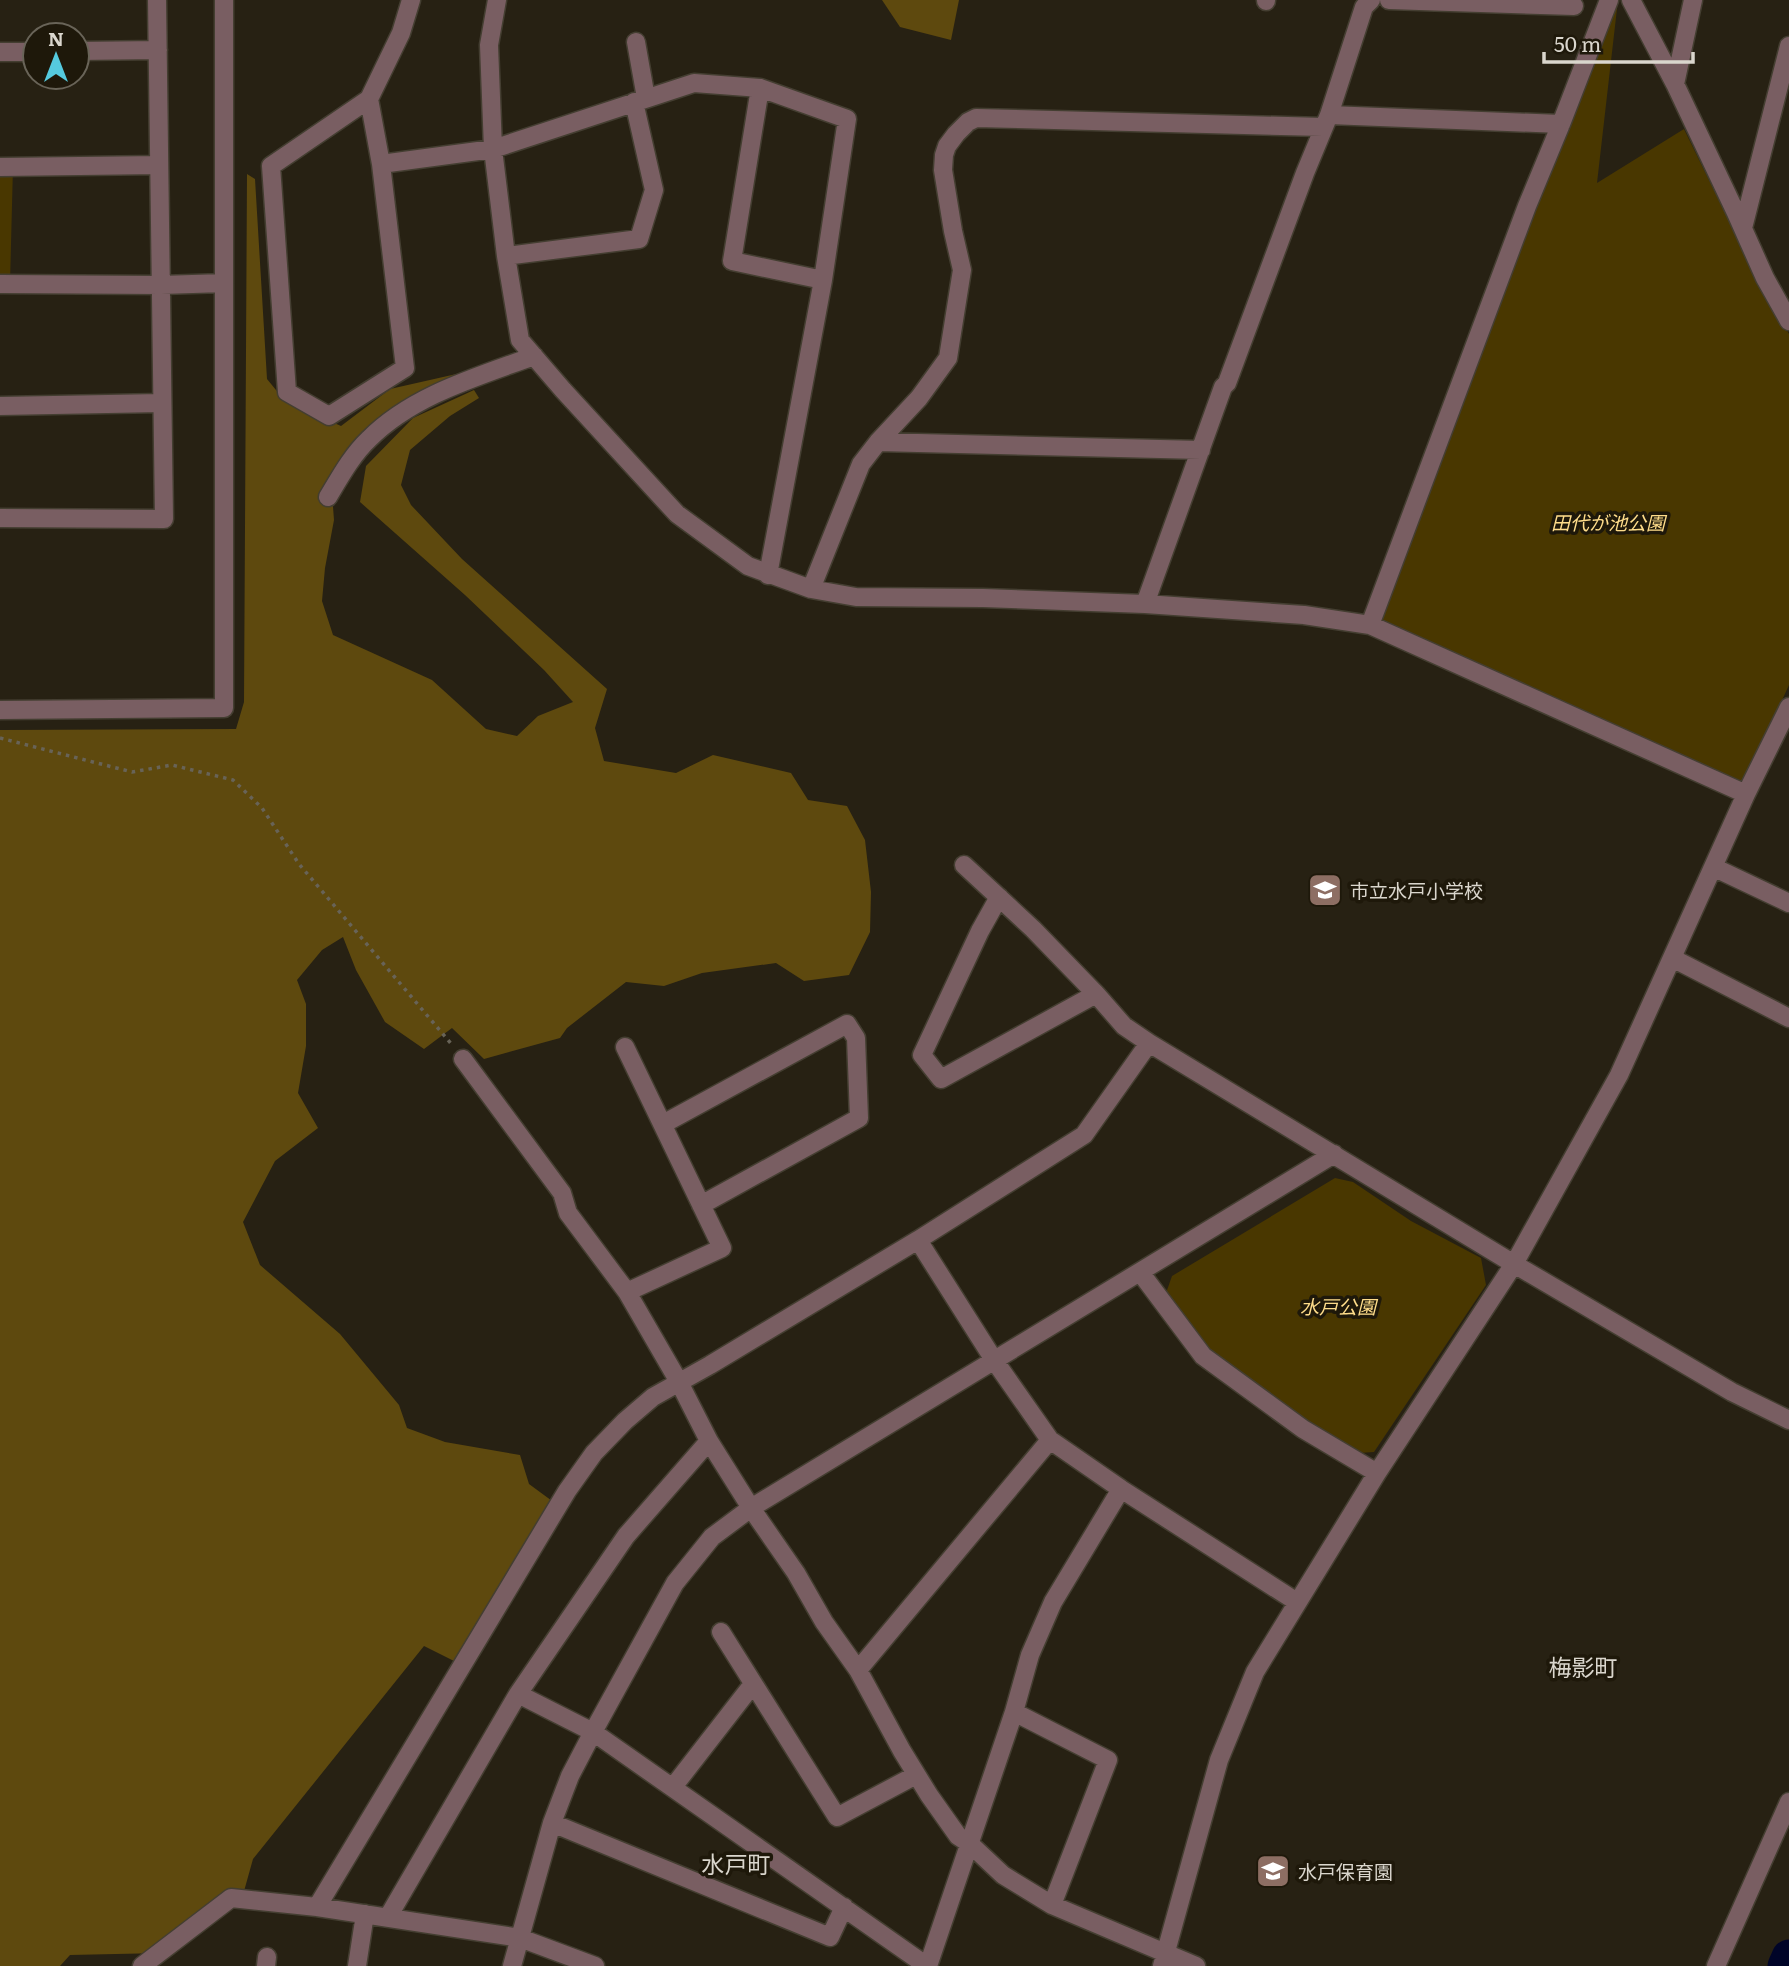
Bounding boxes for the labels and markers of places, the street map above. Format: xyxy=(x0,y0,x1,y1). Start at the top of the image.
school or university icon: 市立水戸小学校 xyxy=(1306,871,1344,909)
place label: 市立水戸小学校 xyxy=(1350,876,1483,904)
school or university icon: 水戸保育園 xyxy=(1254,1852,1292,1890)
place label: 水戸保育園 xyxy=(1298,1857,1393,1885)

